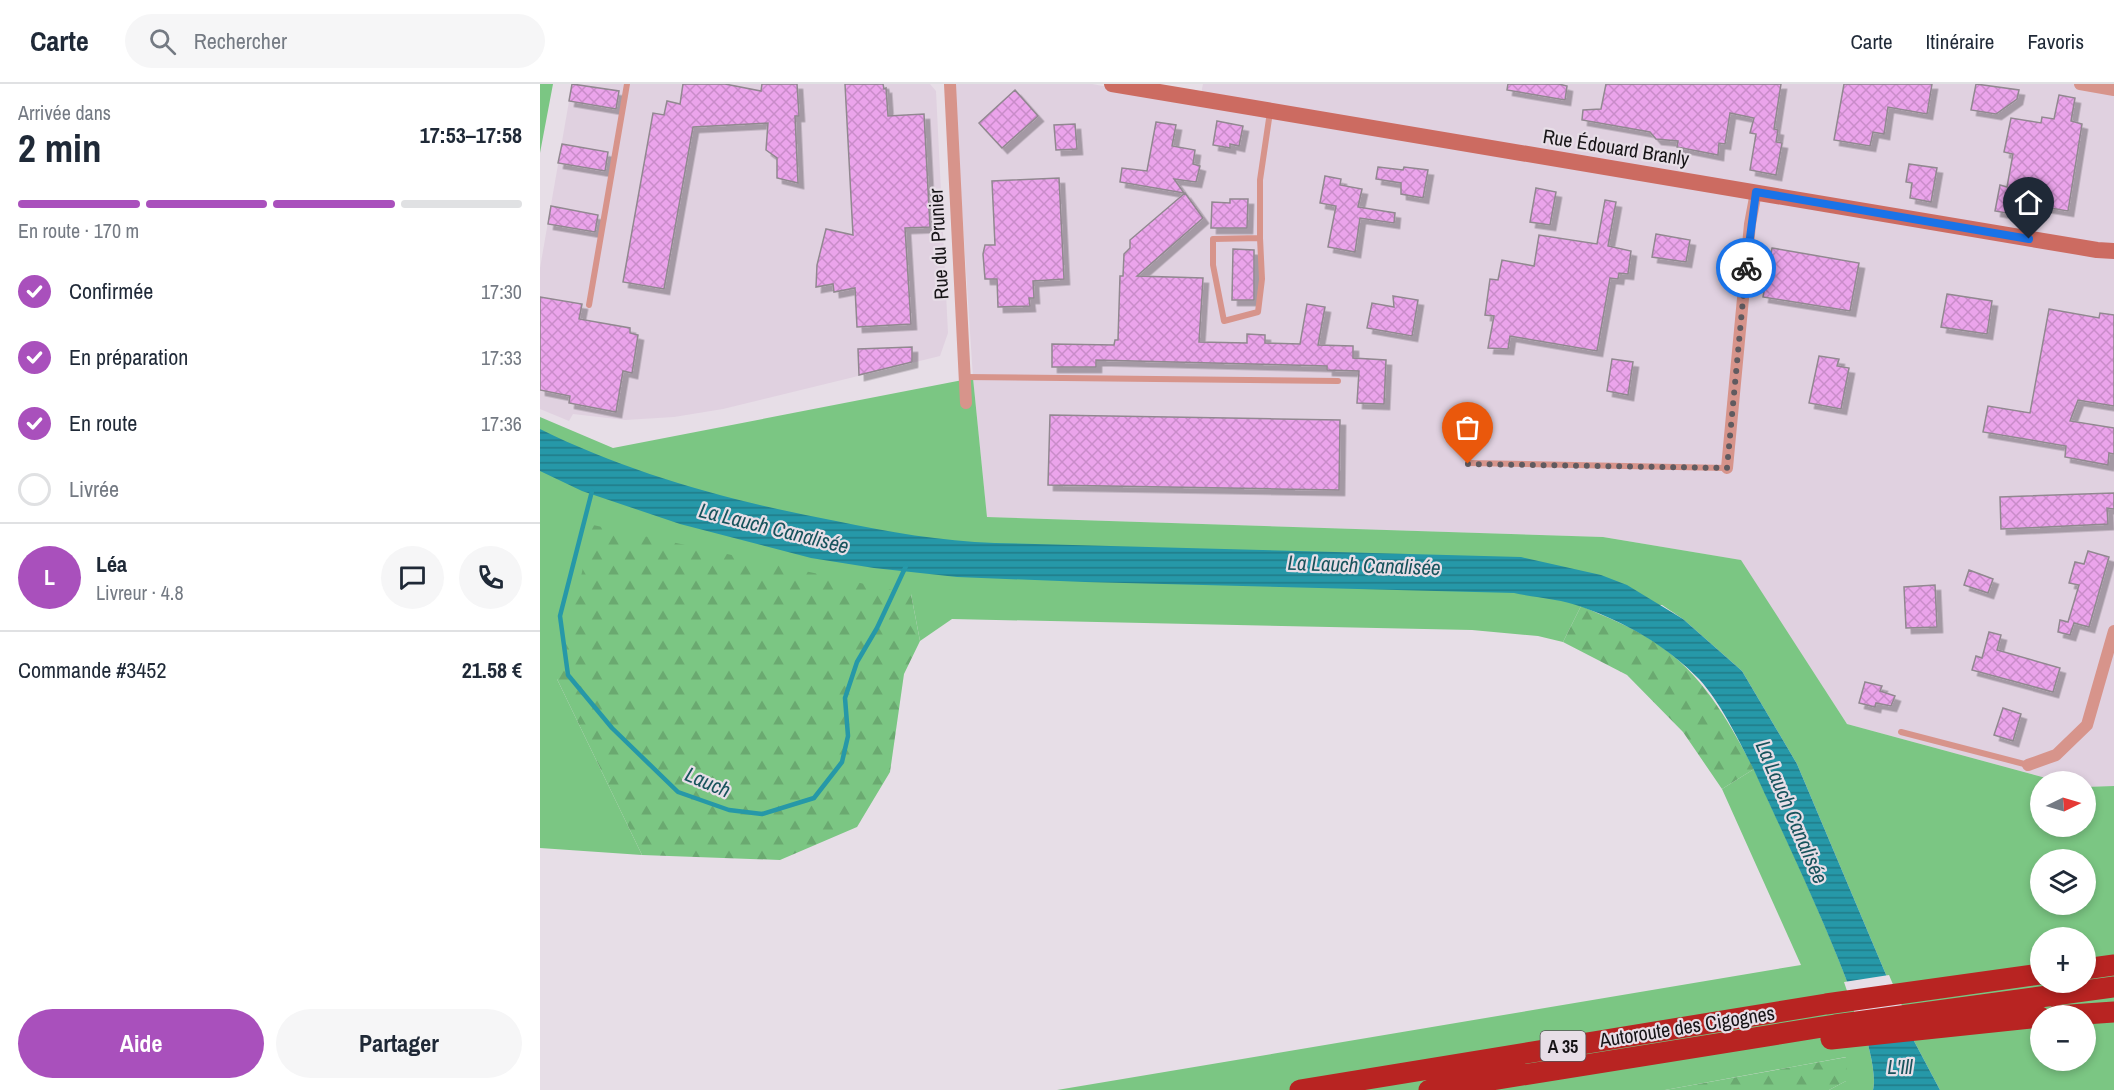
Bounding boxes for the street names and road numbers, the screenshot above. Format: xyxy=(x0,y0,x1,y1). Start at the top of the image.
street label: Rue Édouard Branly xyxy=(1541,122,1692,172)
street label: Rue du Prunier xyxy=(922,187,954,300)
street label: Autoroute des Cigognes xyxy=(1597,999,1776,1053)
road number: A 35 xyxy=(1540,1031,1586,1061)

